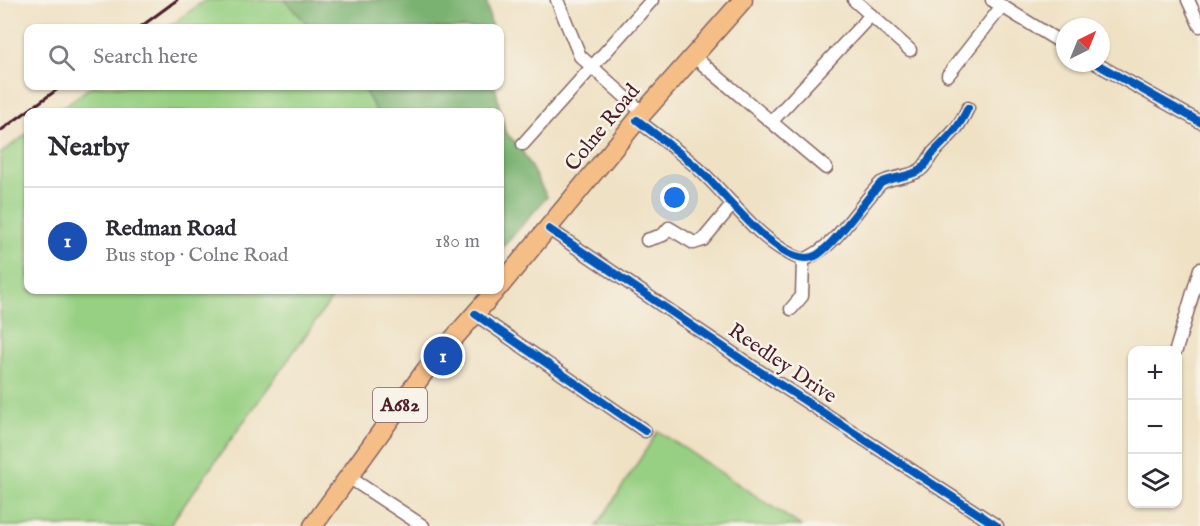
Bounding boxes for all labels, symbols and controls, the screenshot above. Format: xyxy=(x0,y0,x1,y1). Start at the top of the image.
north arrow xyxy=(1056,18,1110,72)
search box xyxy=(24,24,504,90)
icon: search xyxy=(45,41,78,74)
text: Search here xyxy=(93,43,198,71)
street label: Colne Road xyxy=(560,78,647,177)
text: Nearby xyxy=(48,131,129,164)
your location xyxy=(660,183,689,212)
text: Redman Road xyxy=(105,215,236,243)
text: 1 xyxy=(64,229,71,254)
text: 180 m xyxy=(435,229,480,254)
text: Bus stop · Colne Road xyxy=(105,243,289,268)
street label: Reedley Drive xyxy=(722,318,842,410)
pin: 1 xyxy=(424,334,462,378)
map controls xyxy=(1128,346,1182,508)
button: + xyxy=(1128,346,1182,400)
road number: A682 xyxy=(373,388,427,422)
button: − xyxy=(1128,400,1182,454)
button: layers xyxy=(1128,454,1182,508)

